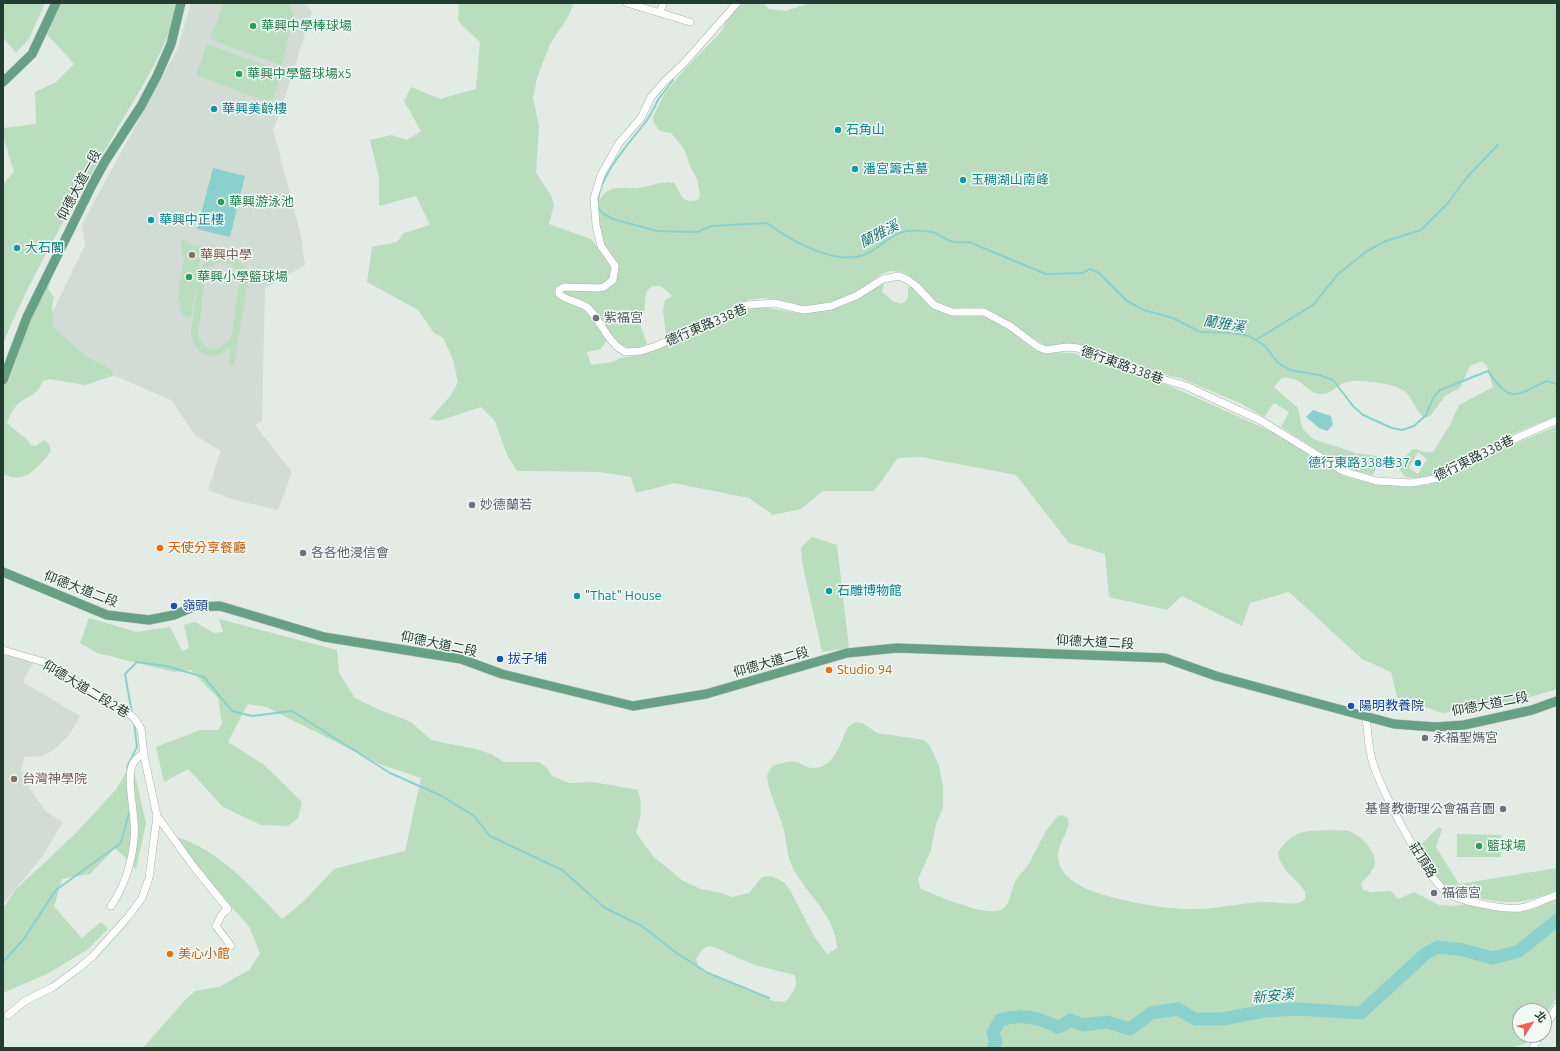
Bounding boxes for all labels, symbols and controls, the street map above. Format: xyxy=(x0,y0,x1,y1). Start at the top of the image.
place label: 華興中學棒球場 xyxy=(261,18,352,34)
marker: 華興中學棒球場 xyxy=(248,21,258,31)
place label: 華興中學籃球場x5 xyxy=(247,66,352,82)
marker: 華興中學籃球場x5 xyxy=(234,69,244,79)
place label: 華興美齡樓 xyxy=(222,101,287,117)
marker: 華興美齡樓 xyxy=(209,104,219,114)
place label: 石角山 xyxy=(846,122,885,138)
marker: 石角山 xyxy=(833,125,843,135)
street label: 仰德大道一段 xyxy=(54,147,104,223)
place label: 潘宮籌古墓 xyxy=(863,161,928,177)
marker: 潘宮籌古墓 xyxy=(850,164,860,174)
place label: 玉稠湖山南峰 xyxy=(971,172,1049,188)
marker: 玉稠湖山南峰 xyxy=(958,175,968,185)
place label: 華興游泳池 xyxy=(229,194,294,210)
marker: 華興游泳池 xyxy=(216,197,226,207)
place label: 華興中正樓 xyxy=(159,212,224,228)
marker: 華興中正樓 xyxy=(146,215,156,225)
water label: 蘭雅溪 xyxy=(856,217,902,251)
place label: 大石閣 xyxy=(25,240,64,256)
marker: 大石閣 xyxy=(12,243,22,253)
place label: 華興中學 xyxy=(200,247,252,263)
marker: 華興中學 xyxy=(187,250,197,260)
place label: 華興小學籃球場 xyxy=(197,269,288,285)
marker: 華興小學籃球場 xyxy=(184,272,194,282)
street label: 德行東路338巷 xyxy=(663,301,749,349)
place label: 紫福宮 xyxy=(604,310,643,326)
water label: 蘭雅溪 xyxy=(1202,312,1246,336)
marker: 紫福宮 xyxy=(591,313,601,323)
street label: 德行東路338巷 xyxy=(1078,343,1166,387)
street label: 德行東路338巷 xyxy=(1431,432,1517,484)
place label: 德行東路338巷37 xyxy=(1308,455,1410,471)
marker: 德行東路338巷37 xyxy=(1413,458,1423,468)
place label: 妙德蘭若 xyxy=(480,497,532,513)
marker: 妙德蘭若 xyxy=(467,500,477,510)
place label: 天使分享餐廳 xyxy=(168,540,246,556)
marker: 天使分享餐廳 xyxy=(155,543,165,553)
place label: 各各他浸信會 xyxy=(311,545,389,561)
marker: 各各他浸信會 xyxy=(298,548,308,558)
street label: 仰德大道二段 xyxy=(42,568,120,610)
place label: 石雕博物館 xyxy=(837,583,902,599)
marker: 石雕博物館 xyxy=(824,586,834,596)
place label: "That" House xyxy=(585,588,662,604)
marker: "That" House xyxy=(572,591,582,601)
place label: 嶺頭 xyxy=(182,598,208,614)
marker: 嶺頭 xyxy=(169,601,179,611)
street label: 仰德大道二段 xyxy=(399,628,479,660)
street label: 仰德大道二段 xyxy=(1056,632,1134,652)
street label: 仰德大道二段 xyxy=(731,644,811,680)
place label: 拔子埔 xyxy=(508,651,547,667)
marker: 拔子埔 xyxy=(495,654,505,664)
street label: 仰德大道二段2巷 xyxy=(40,657,132,721)
place label: Studio 94 xyxy=(837,662,892,678)
marker: Studio 94 xyxy=(824,665,834,675)
street label: 仰德大道二段 xyxy=(1450,689,1530,719)
place label: 陽明教養院 xyxy=(1359,698,1424,714)
marker: 陽明教養院 xyxy=(1346,701,1356,711)
place label: 永福聖媽宮 xyxy=(1433,730,1498,746)
marker: 永福聖媽宮 xyxy=(1420,733,1430,743)
place label: 台灣神學院 xyxy=(22,771,87,787)
marker: 台灣神學院 xyxy=(9,774,19,784)
place label: 基督教衛理公會福音園 xyxy=(1365,801,1495,817)
marker: 基督教衛理公會福音園 xyxy=(1498,804,1508,814)
place label: 籃球場 xyxy=(1487,838,1526,854)
street label: 莊頂路 xyxy=(1406,839,1440,881)
marker: 籃球場 xyxy=(1474,841,1484,851)
place label: 福德宮 xyxy=(1442,885,1481,901)
marker: 福德宮 xyxy=(1429,888,1439,898)
place label: 美心小館 xyxy=(178,946,230,962)
marker: 美心小館 xyxy=(165,949,175,959)
water label: 新安溪 xyxy=(1251,986,1295,1006)
north arrow xyxy=(1512,1003,1552,1043)
text: 北 xyxy=(1533,1009,1549,1025)

